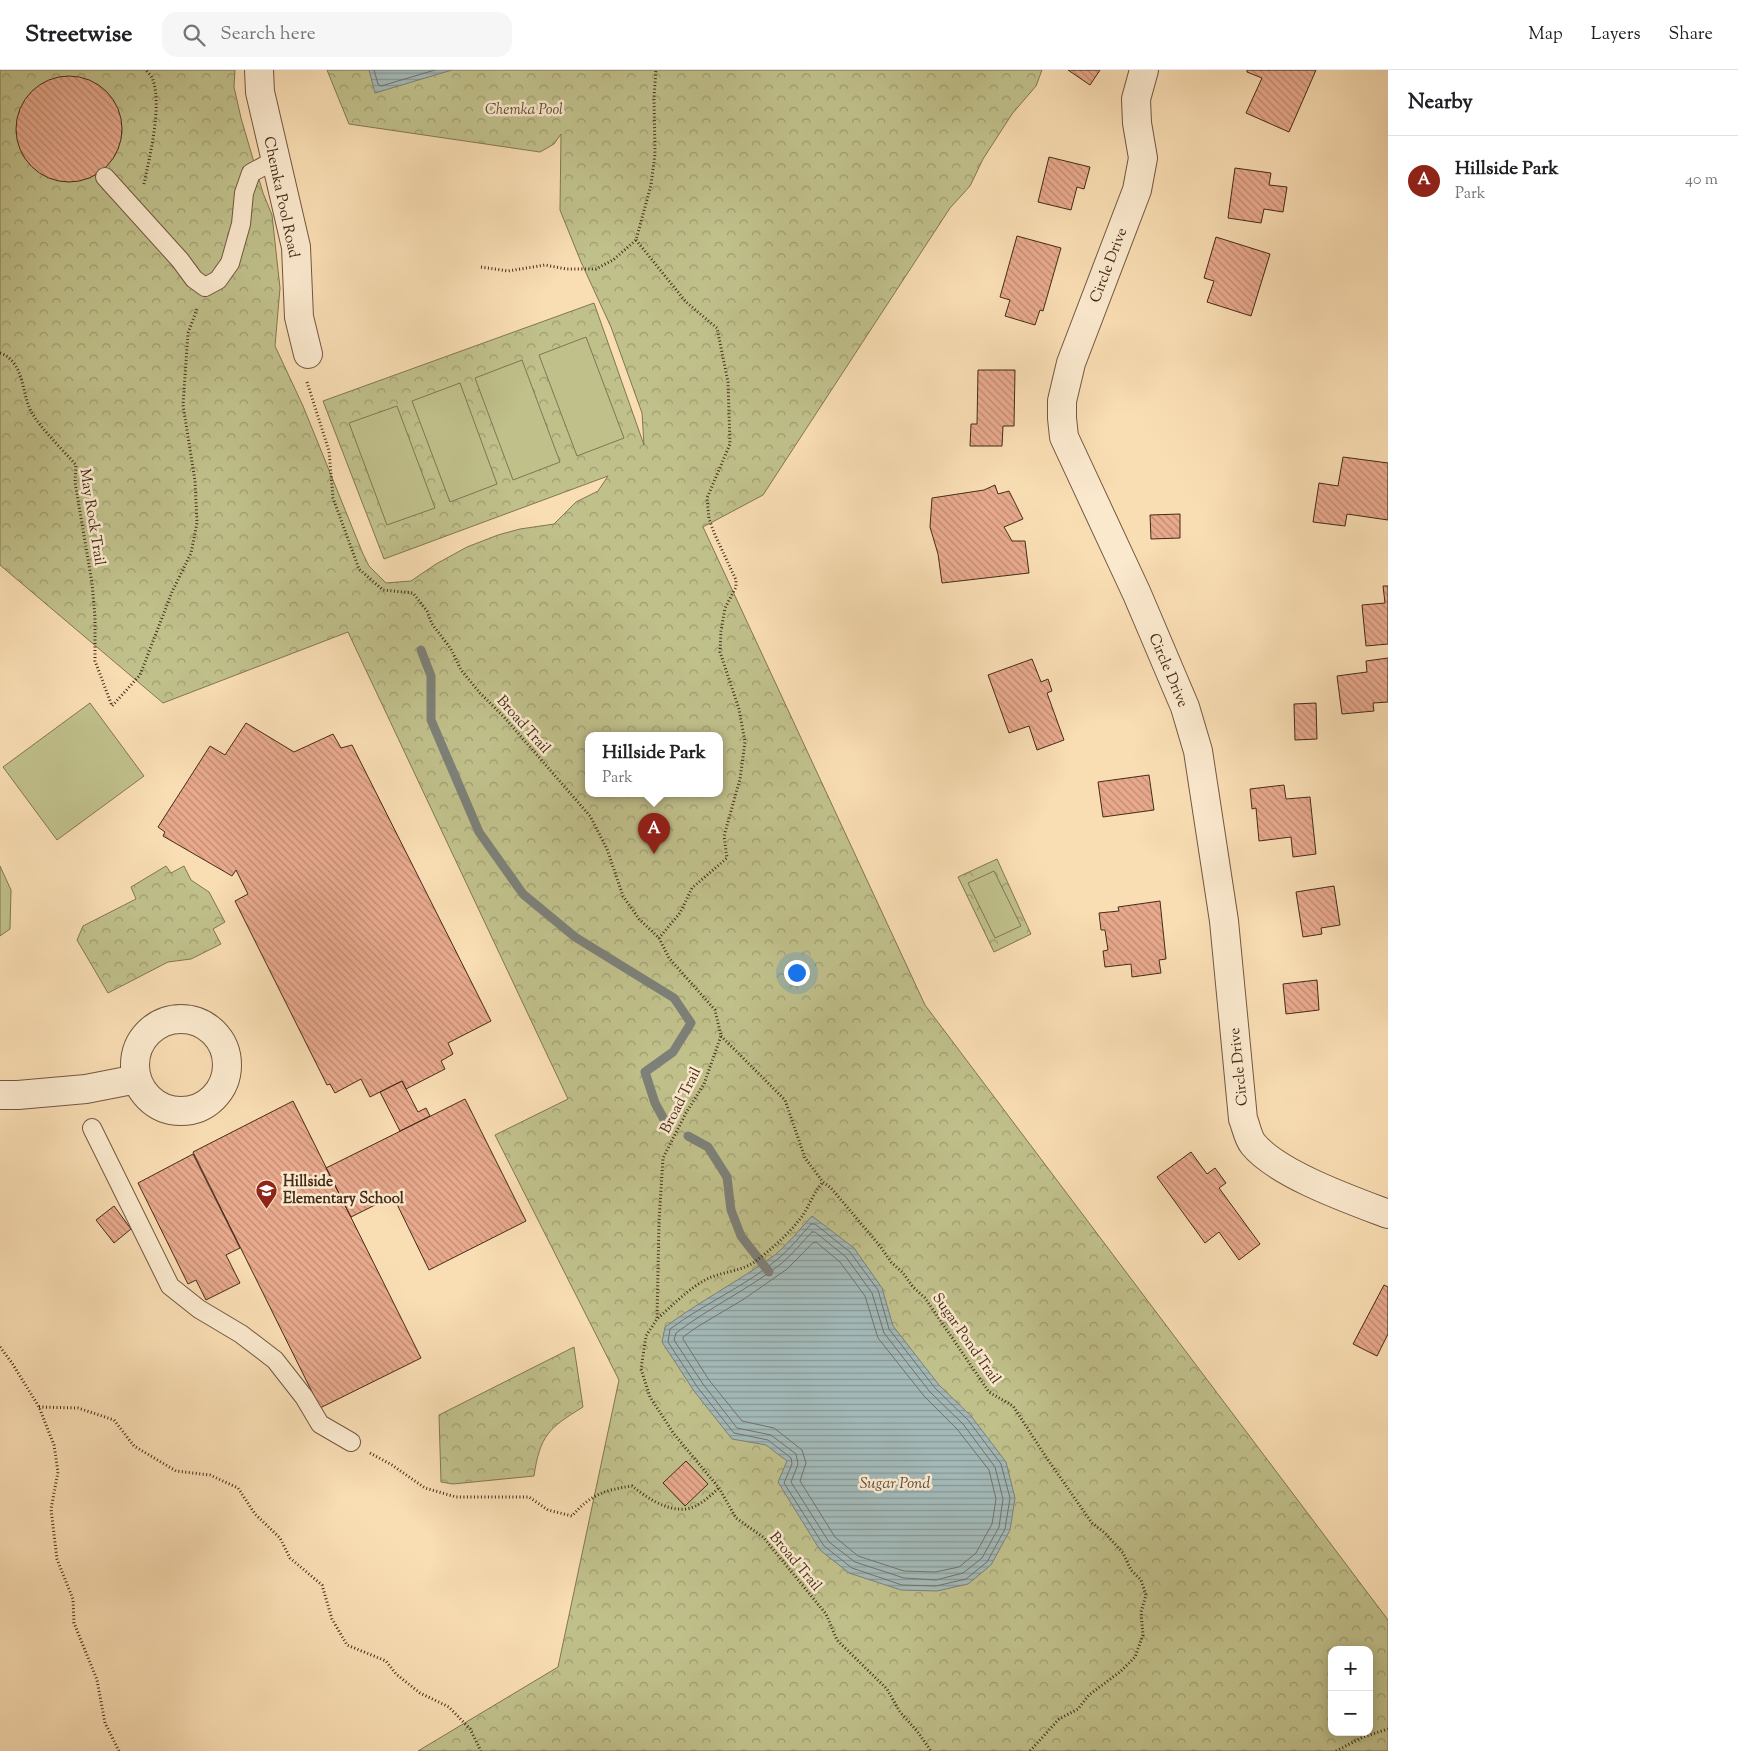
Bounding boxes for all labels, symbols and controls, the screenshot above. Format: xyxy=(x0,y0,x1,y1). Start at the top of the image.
search box xyxy=(162,12,512,57)
text: Streetwise xyxy=(25,18,132,52)
icon: search xyxy=(180,21,208,49)
text: Search here xyxy=(220,21,316,48)
text: Map xyxy=(1528,22,1563,48)
text: Layers xyxy=(1591,22,1641,48)
text: Share xyxy=(1669,22,1713,48)
text: Nearby xyxy=(1408,88,1473,118)
park label: Chemka Pool xyxy=(485,100,563,121)
street label: Chemka Pool Road xyxy=(257,135,304,260)
text: Hillside Park xyxy=(1455,156,1559,183)
text: A xyxy=(1418,169,1431,192)
text: 40 m xyxy=(1685,169,1718,192)
text: Park xyxy=(1455,183,1486,206)
street label: Circle Drive xyxy=(1085,225,1133,306)
street label: May Rock Trail xyxy=(73,467,110,567)
street label: Circle Drive xyxy=(1143,630,1193,711)
street label: Broad Trail xyxy=(491,691,555,759)
popup xyxy=(585,732,723,797)
text: Hillside Park xyxy=(602,740,706,767)
text: Park xyxy=(602,767,633,790)
pin: A xyxy=(638,813,670,854)
your location xyxy=(784,960,810,986)
street label: Circle Drive xyxy=(1225,1027,1254,1107)
street label: Broad Trail xyxy=(656,1064,707,1137)
place label: Hillside Elementary School xyxy=(283,1172,405,1210)
school or university icon: Hillside Elementary School xyxy=(255,1178,279,1209)
street label: Sugar Pond Trail xyxy=(926,1289,1005,1389)
water label: Sugar Pond xyxy=(860,1473,930,1496)
street label: Broad Trail xyxy=(764,1528,826,1596)
map controls xyxy=(1328,1646,1373,1736)
button: + xyxy=(1328,1646,1373,1691)
button: − xyxy=(1328,1691,1373,1736)

